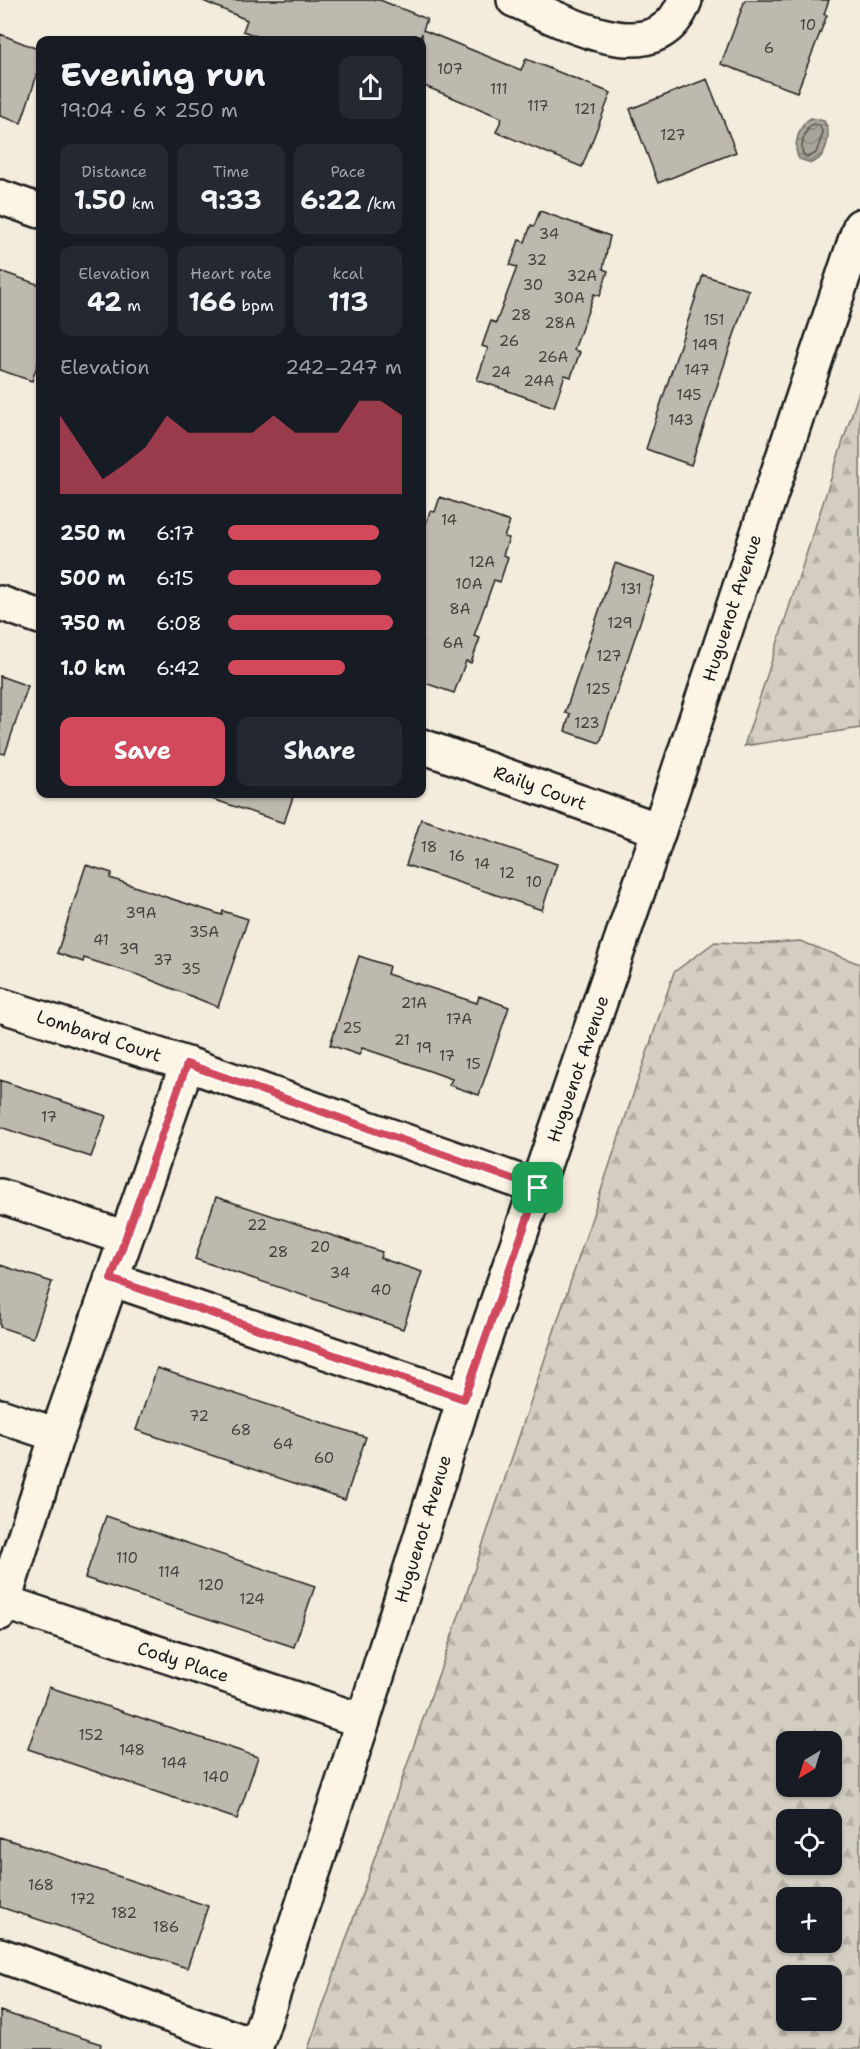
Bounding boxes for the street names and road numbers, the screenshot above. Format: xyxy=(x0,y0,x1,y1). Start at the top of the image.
street label: Huguenot Avenue xyxy=(697,531,767,685)
street label: Raily Court xyxy=(490,760,590,816)
street label: Huguenot Avenue xyxy=(542,992,614,1146)
street label: Lombard Court xyxy=(33,1004,165,1068)
street label: Huguenot Avenue xyxy=(389,1452,457,1606)
street label: Cody Place xyxy=(134,1636,232,1688)

